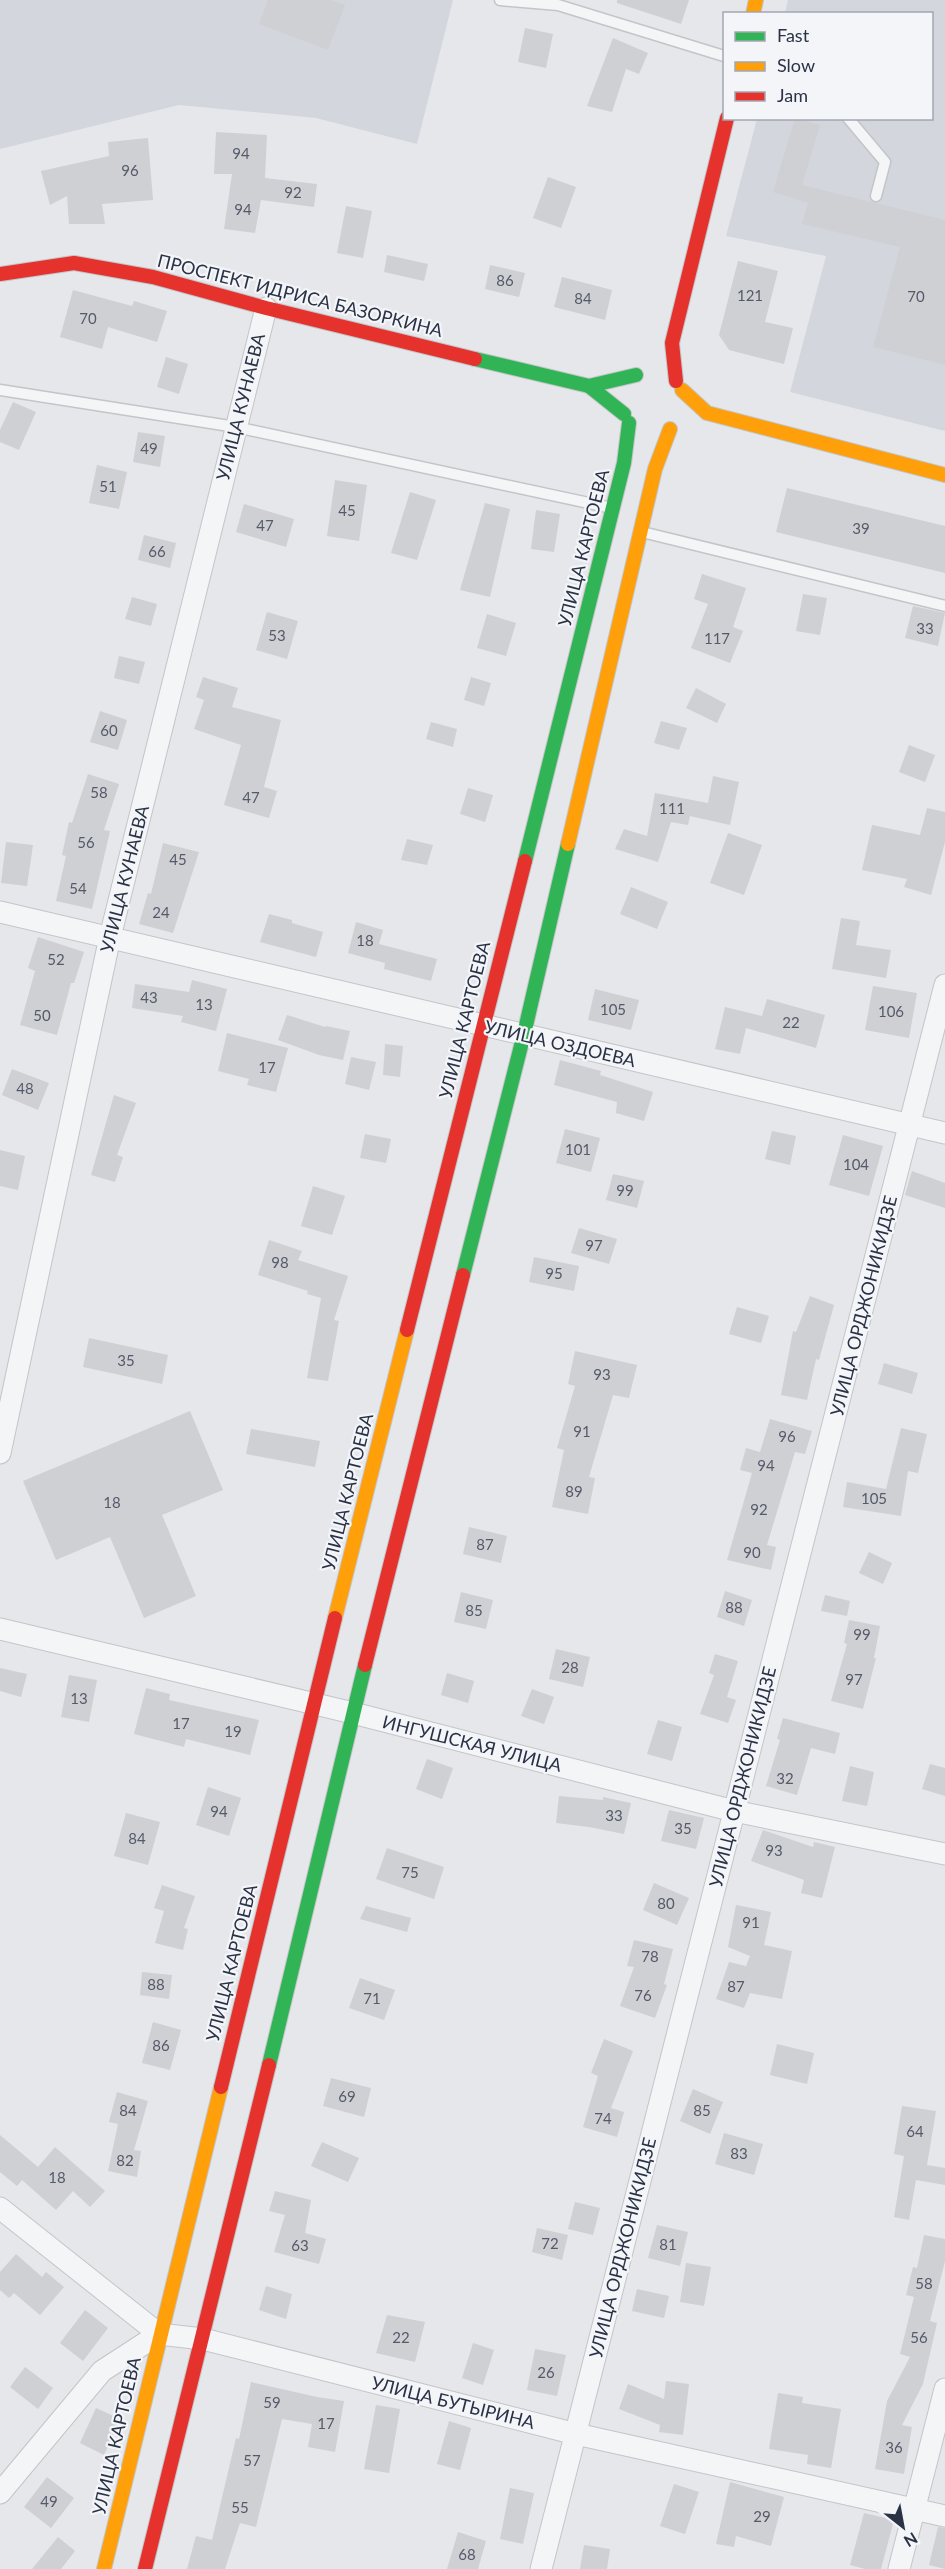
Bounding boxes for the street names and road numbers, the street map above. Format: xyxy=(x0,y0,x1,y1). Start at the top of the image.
street label: ПРОСПЕКТ ИДРИСА БАЗОРКИНА xyxy=(155,249,446,341)
street label: УЛИЦА КУНАЕВА xyxy=(211,330,269,483)
street label: УЛИЦА КАРТОЕВА xyxy=(553,466,613,629)
street label: УЛИЦА КУНАЕВА xyxy=(95,802,153,955)
street label: УЛИЦА КАРТОЕВА xyxy=(434,938,494,1101)
street label: УЛИЦА ОЗДОЕВА xyxy=(483,1015,639,1071)
street label: УЛИЦА ОРДЖОНИКИДЗЕ xyxy=(825,1193,901,1418)
street label: УЛИЦА КАРТОЕВА xyxy=(317,1410,377,1573)
street label: УЛИЦА ОРДЖОНИКИДЗЕ xyxy=(704,1664,780,1889)
street label: ИНГУШСКАЯ УЛИЦА xyxy=(380,1710,565,1776)
street label: УЛИЦА КАРТОЕВА xyxy=(201,1881,261,2044)
street label: УЛИЦА ОРДЖОНИКИДЗЕ xyxy=(584,2135,660,2360)
street label: УЛИЦА КАРТОЕВА xyxy=(87,2354,145,2517)
street label: УЛИЦА БУТЫРИНА xyxy=(369,2371,538,2433)

